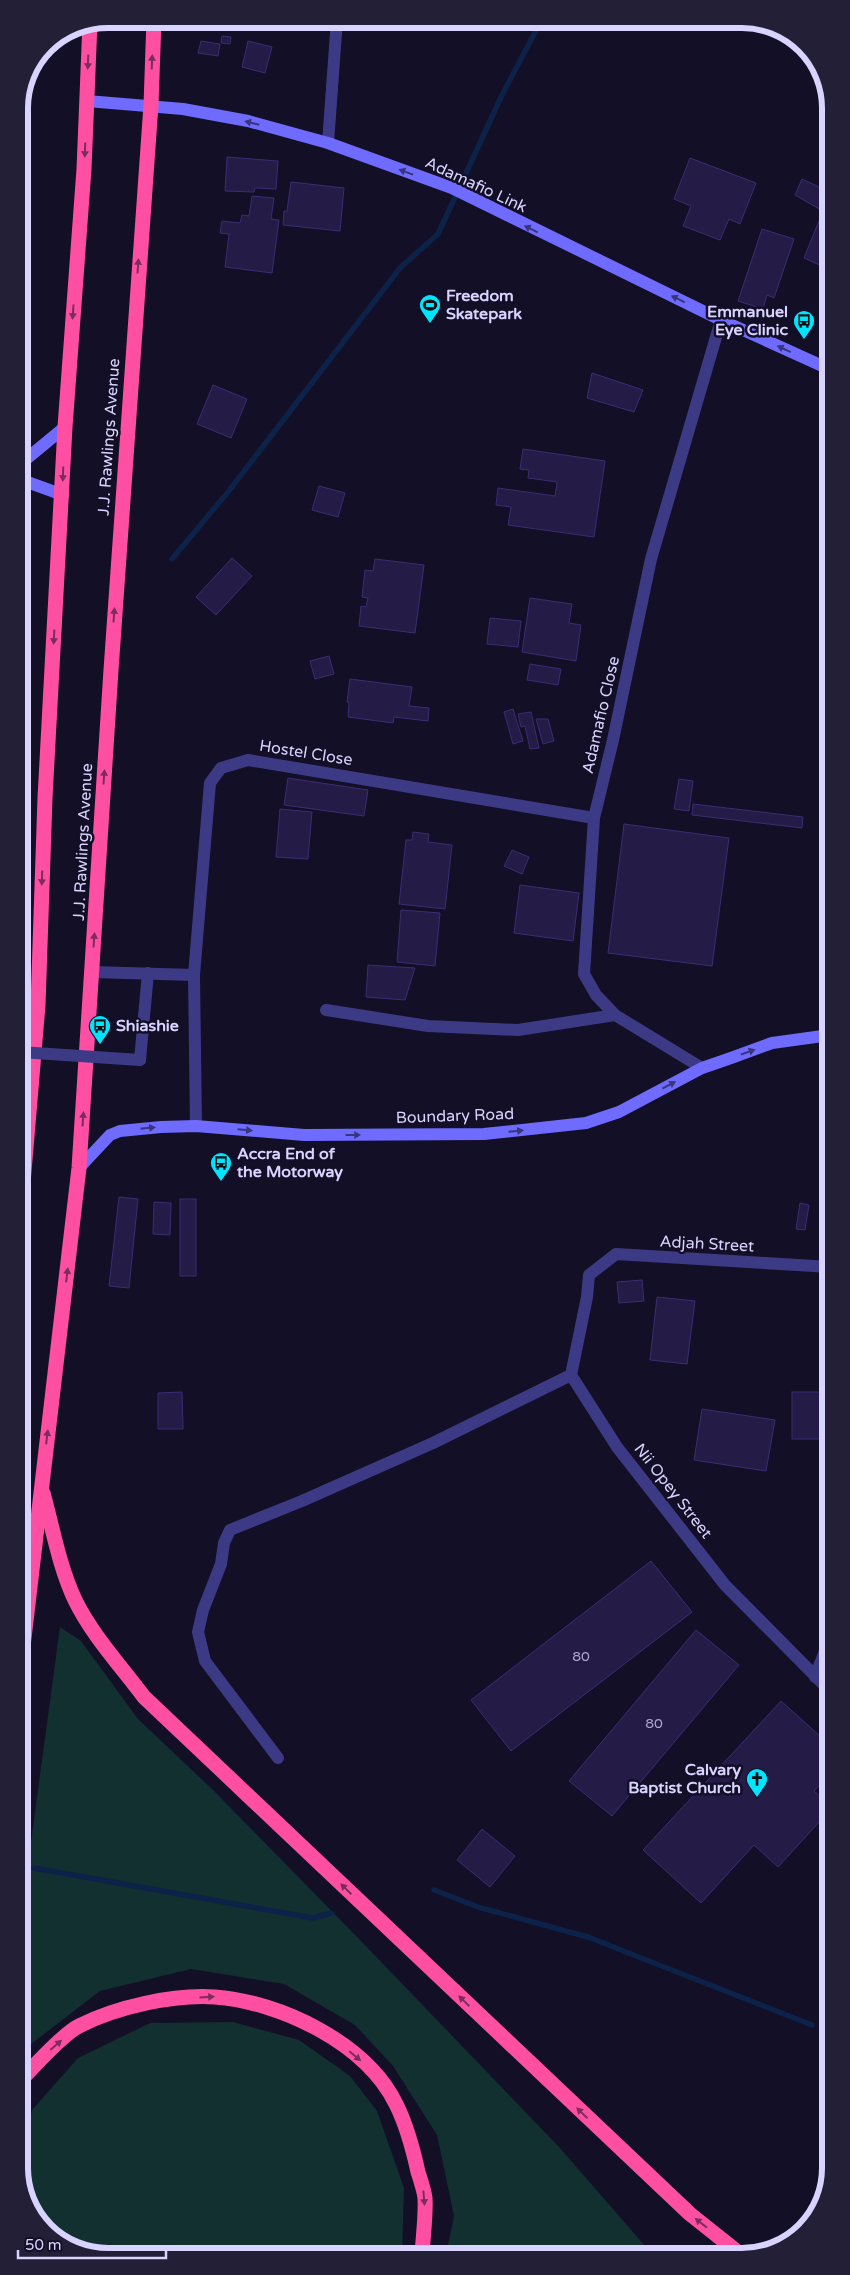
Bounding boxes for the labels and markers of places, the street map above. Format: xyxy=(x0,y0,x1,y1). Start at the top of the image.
place label: Freedom Skatepark xyxy=(446,286,522,324)
sports icon: Freedom Skatepark xyxy=(418,293,442,324)
place label: Emmanuel Eye Clinic xyxy=(707,302,788,340)
bus stop icon: Emmanuel Eye Clinic xyxy=(792,309,816,340)
bus stop icon: Shiashie xyxy=(88,1014,112,1045)
place label: Shiashie xyxy=(116,1016,179,1036)
place label: Accra End of the Motorway xyxy=(236,1144,343,1182)
bus stop icon: Accra End of the Motorway xyxy=(209,1151,233,1182)
place label: Calvary Baptist Church xyxy=(628,1760,741,1798)
church icon: Calvary Baptist Church xyxy=(745,1767,769,1798)

